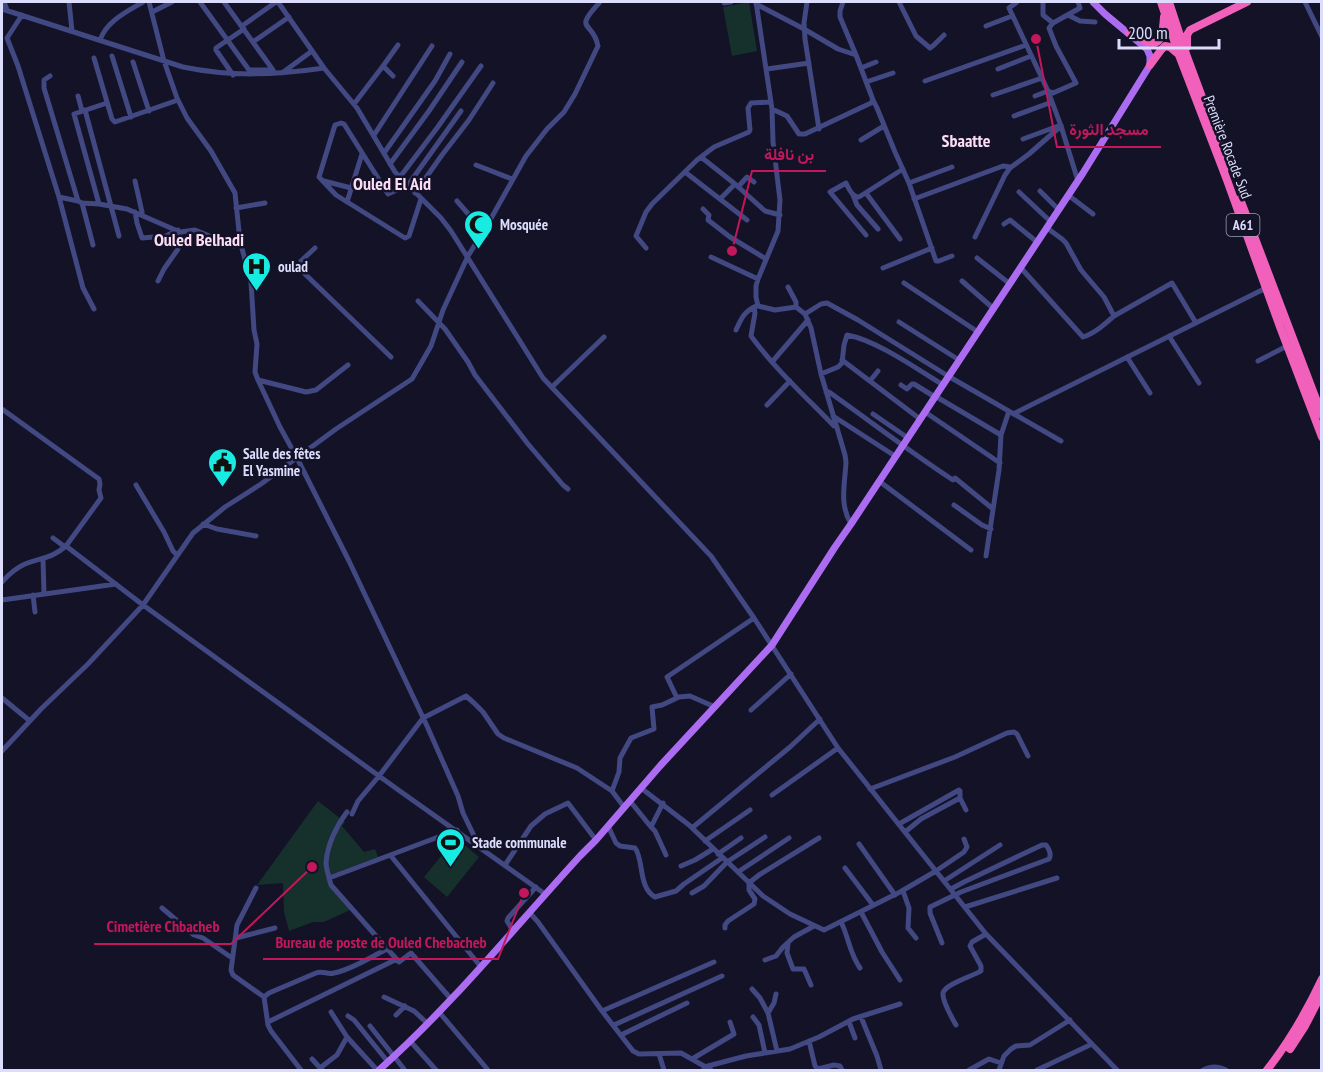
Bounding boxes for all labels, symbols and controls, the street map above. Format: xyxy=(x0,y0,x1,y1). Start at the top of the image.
scale bar xyxy=(1119,12,1220,50)
text: 200 m xyxy=(1128,21,1168,44)
street label: Première Rocade Sud xyxy=(1200,93,1256,201)
callout: مسجد الثورة xyxy=(1057,113,1161,147)
text: مسجد الثورة xyxy=(1069,119,1149,140)
district label: Sbaatte xyxy=(942,129,991,152)
callout: بن نافلة xyxy=(752,137,826,171)
text: بن نافلة xyxy=(764,144,814,164)
district label: Ouled El Aid xyxy=(353,172,431,195)
mosque icon: Mosquée xyxy=(463,208,495,250)
road number: A61 xyxy=(1226,214,1260,236)
place label: Mosquée xyxy=(500,215,548,234)
district label: Ouled Belhadi xyxy=(154,228,244,251)
hospital icon: oulad xyxy=(241,250,273,292)
place label: oulad xyxy=(278,257,308,276)
place label: Salle des fêtes El Yasmine xyxy=(243,444,320,480)
public building icon: Salle des fêtes El Yasmine xyxy=(206,446,238,488)
sports icon: Stade communale xyxy=(435,826,467,868)
place label: Stade communale xyxy=(472,833,567,852)
callout: Cimetière Chbacheb xyxy=(94,910,231,944)
text: Cimetière Chbacheb xyxy=(106,916,220,936)
callout: Bureau de poste de Ouled Chebacheb xyxy=(263,925,498,959)
text: Bureau de poste de Ouled Chebacheb xyxy=(275,932,487,952)

